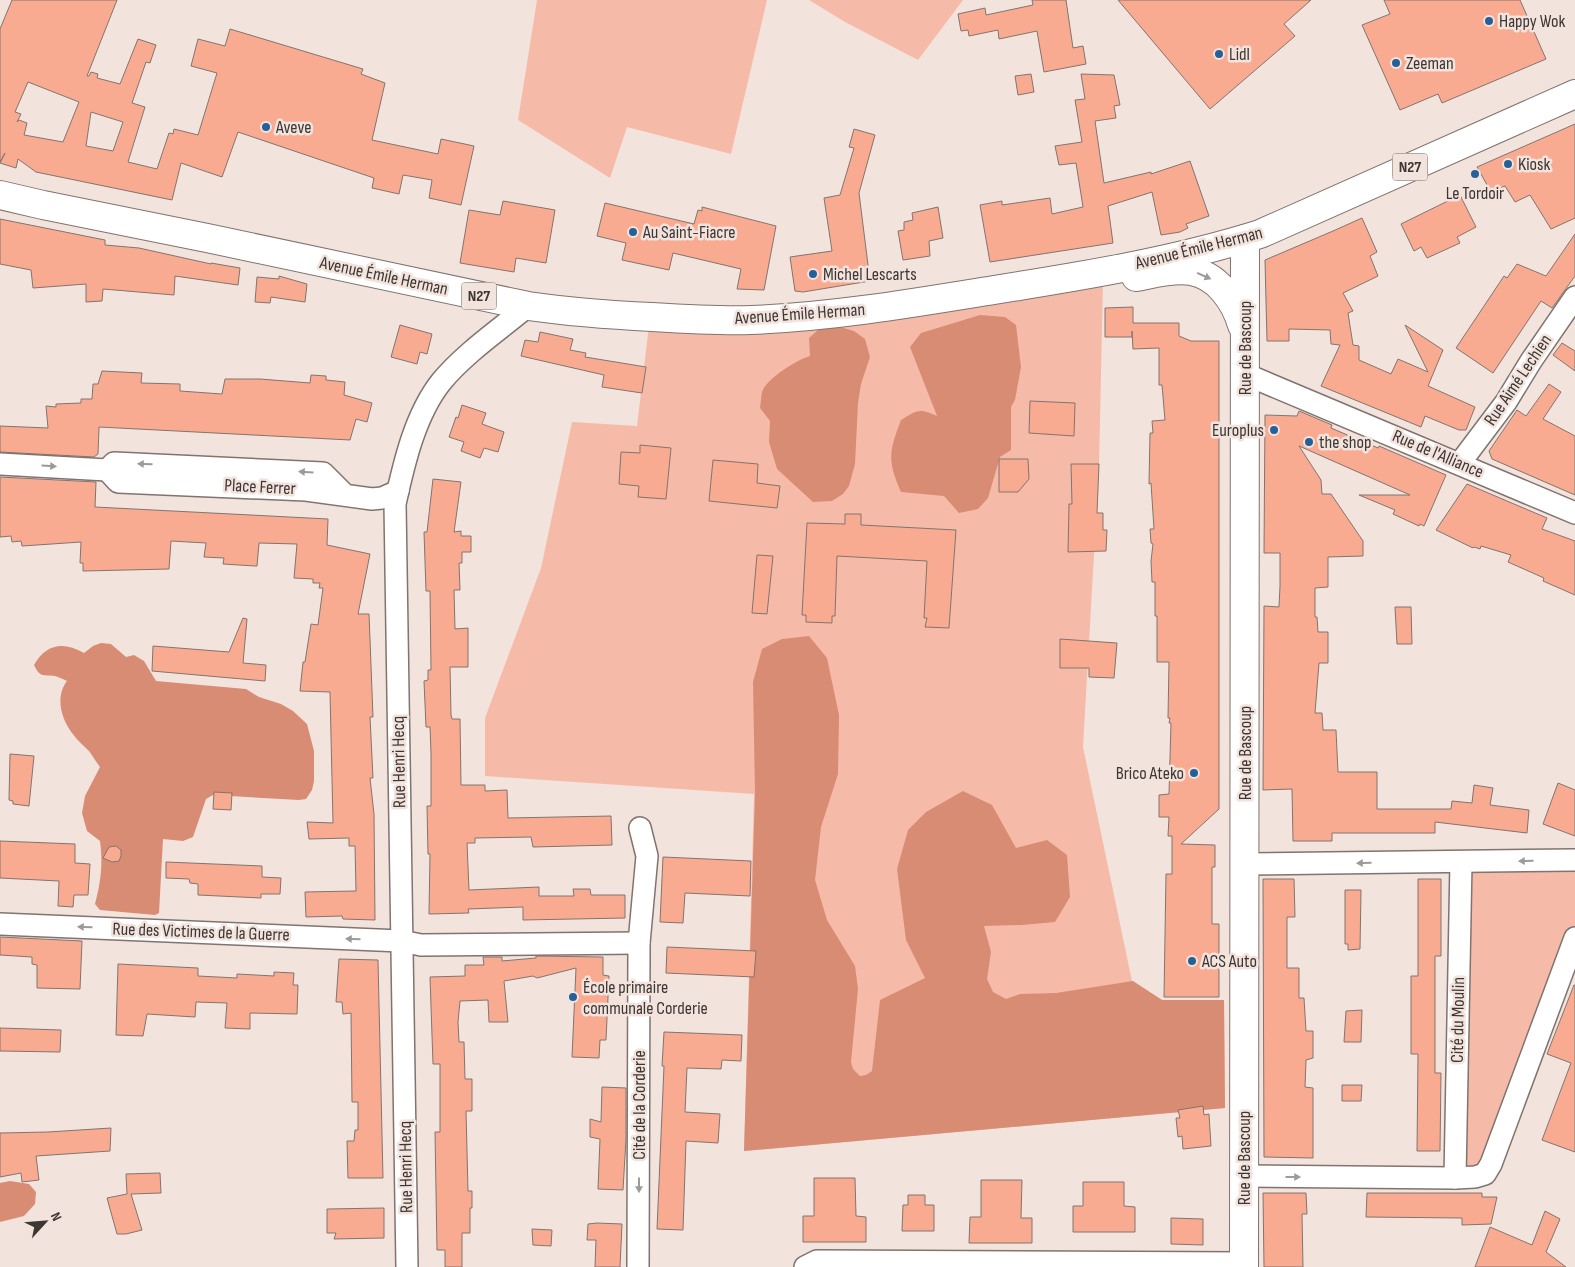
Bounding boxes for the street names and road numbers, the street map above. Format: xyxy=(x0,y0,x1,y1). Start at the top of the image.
road number: N27 xyxy=(1392,154,1428,180)
street label: Avenue Émile Herman xyxy=(1132,222,1265,274)
street label: Avenue Émile Herman xyxy=(317,252,450,300)
road number: N27 xyxy=(462,282,496,310)
street label: Avenue Émile Herman xyxy=(733,299,866,329)
street label: Rue de Bascoup xyxy=(1235,301,1256,395)
street label: Rue Aimé Lechien xyxy=(1480,330,1556,430)
street label: Rue de l'Alliance xyxy=(1389,425,1487,483)
street label: Place Ferrer xyxy=(224,475,296,499)
street label: Rue de Bascoup xyxy=(1235,706,1256,800)
street label: Rue Henri Hecq xyxy=(388,716,410,808)
street label: Rue des Victimes de la Guerre xyxy=(112,918,290,946)
street label: Cité du Moulin xyxy=(1447,977,1469,1063)
street label: Cité de la Corderie xyxy=(629,1050,650,1160)
street label: Rue de Bascoup xyxy=(1234,1111,1255,1205)
street label: Rue Henri Hecq xyxy=(395,1121,417,1213)

